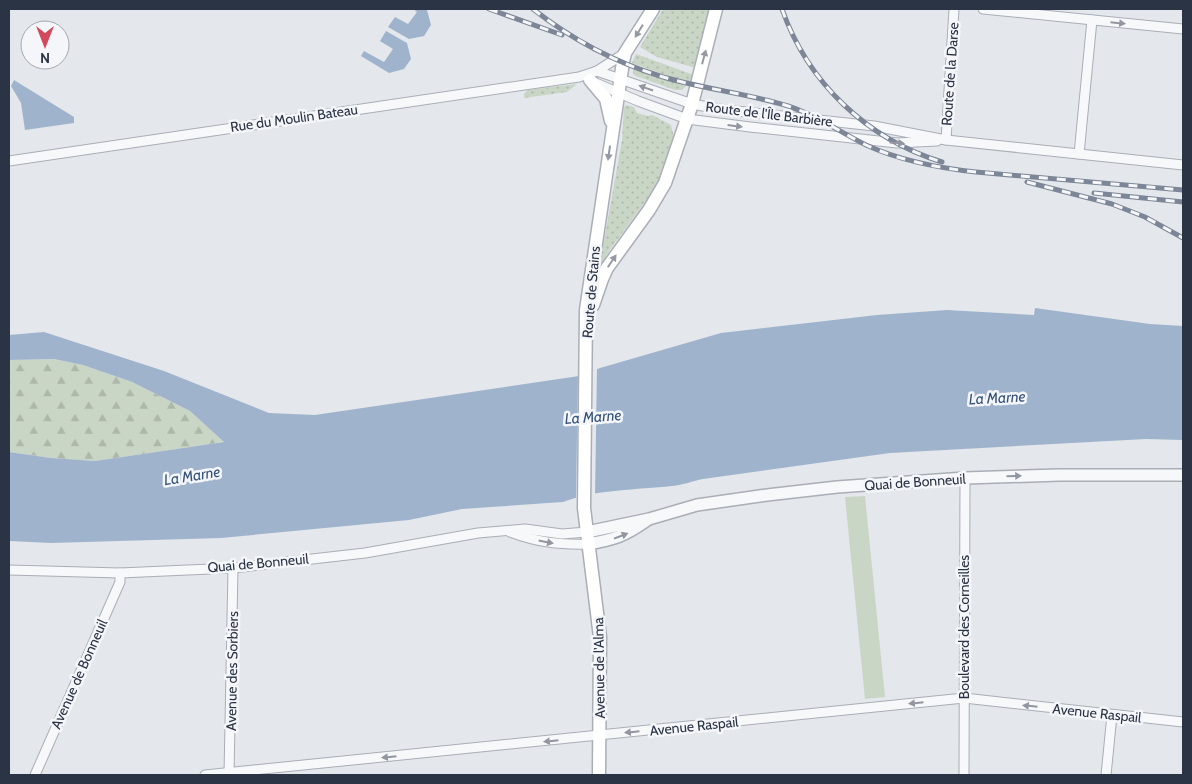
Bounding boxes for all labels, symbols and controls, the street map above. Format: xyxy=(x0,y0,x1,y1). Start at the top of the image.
one-way arrow xyxy=(1111,19,1127,27)
north arrow xyxy=(20,20,70,70)
street label: Route de la Darse xyxy=(937,22,963,126)
one-way arrow xyxy=(634,24,644,37)
text: N xyxy=(40,49,50,67)
one-way arrow xyxy=(700,49,708,64)
one-way arrow xyxy=(638,84,653,91)
street label: Route de l'Île Barbière xyxy=(705,97,833,131)
street label: Rue du Moulin Bateau xyxy=(229,100,359,136)
one-way arrow xyxy=(727,122,743,130)
one-way arrow xyxy=(889,139,905,147)
one-way arrow xyxy=(604,145,612,161)
street label: Route de Stains xyxy=(578,245,604,339)
one-way arrow xyxy=(607,254,617,268)
water label: La Marne xyxy=(968,388,1026,408)
water label: La Marne xyxy=(564,406,622,428)
water label: La Marne xyxy=(163,463,222,489)
street label: Quai de Bonneuil xyxy=(864,469,967,495)
one-way arrow xyxy=(1006,472,1022,480)
one-way arrow xyxy=(614,532,629,540)
one-way arrow xyxy=(538,538,553,546)
street label: Quai de Bonneuil xyxy=(207,550,310,576)
street label: Boulevard des Corneilles xyxy=(955,555,973,699)
street label: Avenue des Sorbiers xyxy=(222,611,242,731)
street label: Avenue de Bonneuil xyxy=(47,616,112,732)
street label: Avenue de l'Alma xyxy=(589,617,609,719)
one-way arrow xyxy=(907,699,923,707)
street label: Avenue Raspail xyxy=(1052,699,1143,727)
one-way arrow xyxy=(1022,702,1038,710)
street label: Avenue Raspail xyxy=(649,712,740,740)
one-way arrow xyxy=(624,729,640,737)
one-way arrow xyxy=(543,737,559,745)
one-way arrow xyxy=(381,753,397,761)

